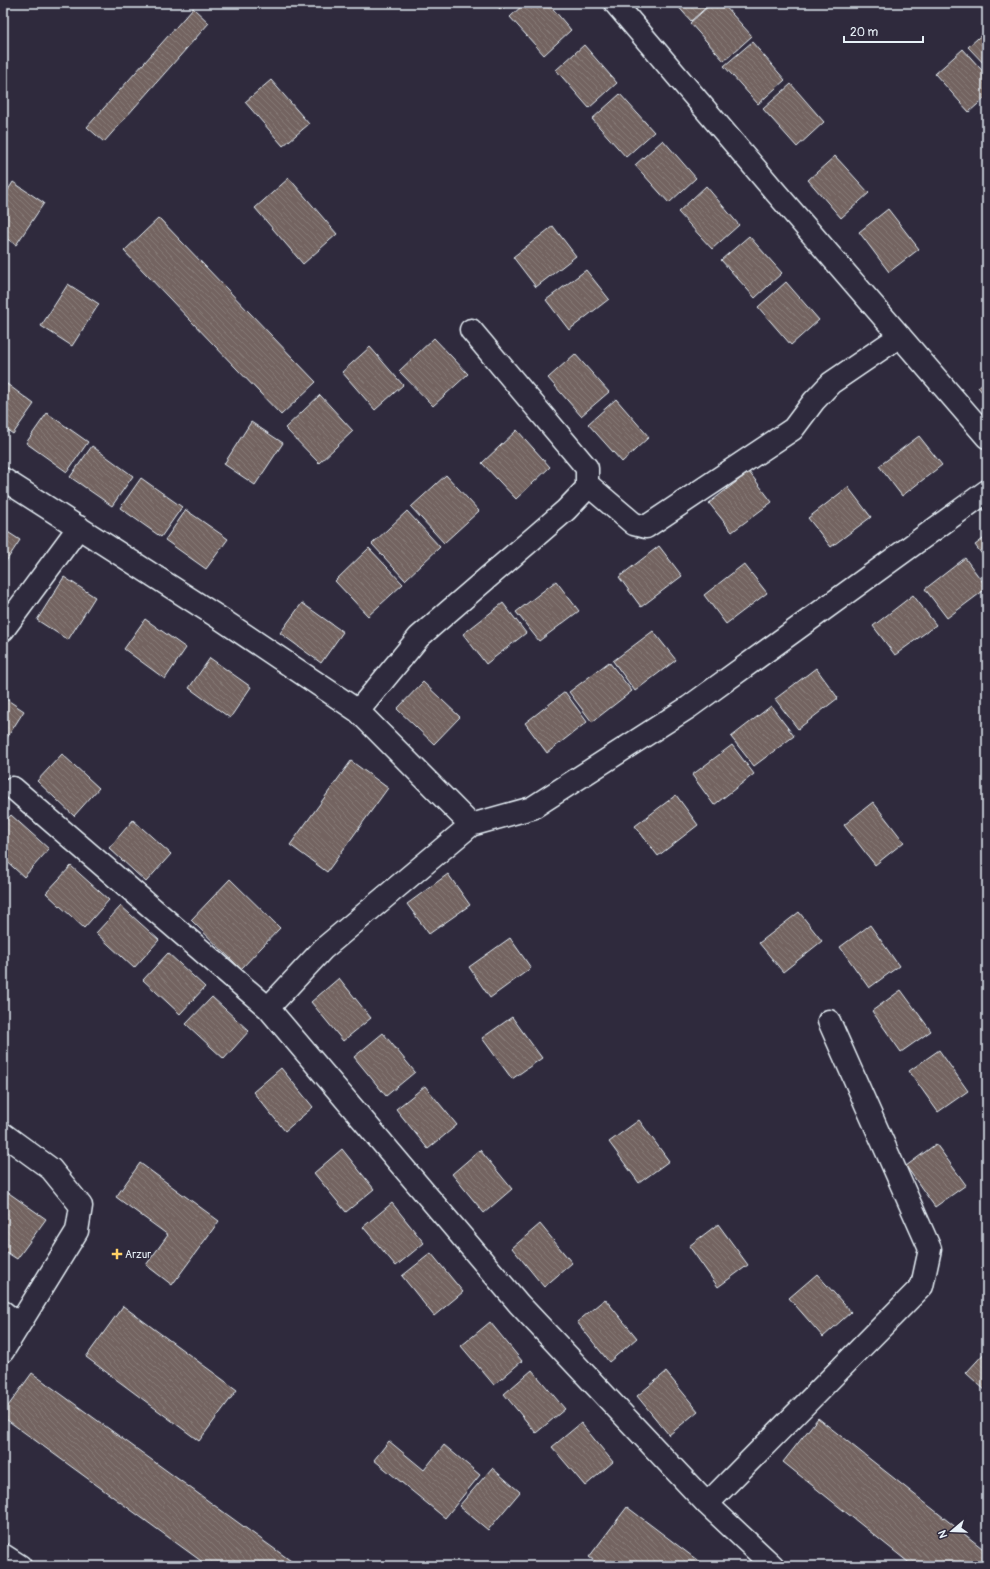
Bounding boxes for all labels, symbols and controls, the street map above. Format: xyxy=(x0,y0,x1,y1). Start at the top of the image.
scale bar xyxy=(844,18,923,44)
text: 20 m xyxy=(850,25,879,40)
place label: Arzur xyxy=(125,1248,151,1261)
marker: Arzur xyxy=(112,1249,122,1259)
north arrow xyxy=(932,1511,972,1551)
text: N xyxy=(935,1528,950,1540)

